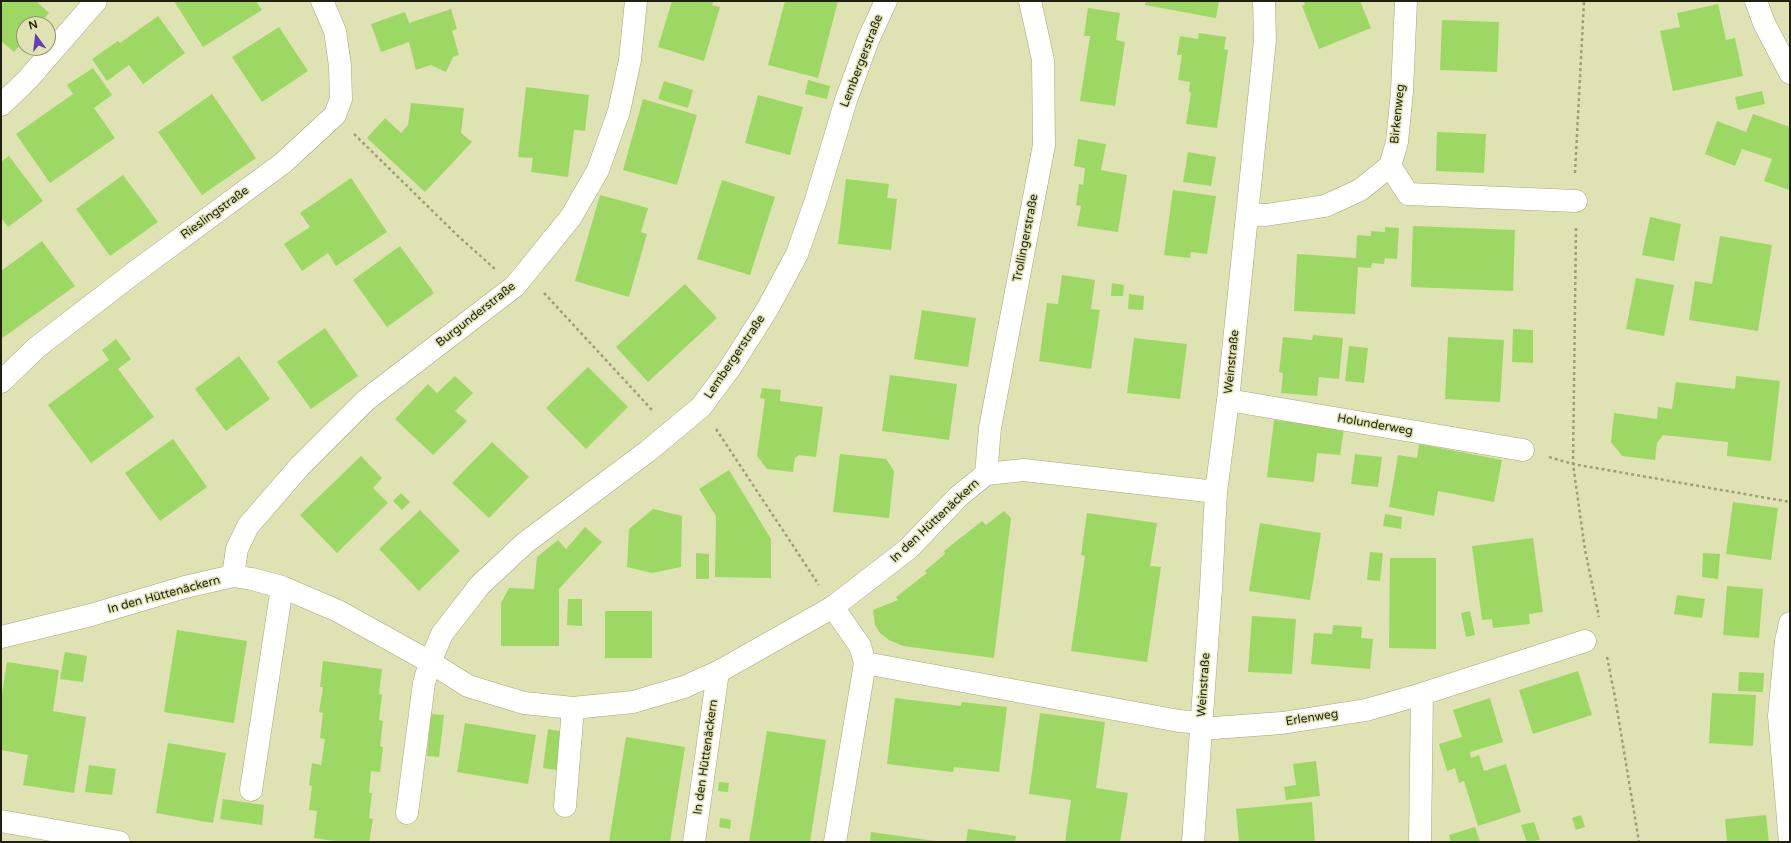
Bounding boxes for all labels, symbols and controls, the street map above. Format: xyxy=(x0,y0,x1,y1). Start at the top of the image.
street label: Lembergerstraße xyxy=(838,13,886,109)
north arrow xyxy=(16,16,56,56)
text: N xyxy=(27,17,39,32)
street label: Birkenweg xyxy=(1388,83,1408,145)
street label: Rieslingstraße xyxy=(178,183,252,243)
street label: Trollingerstraße xyxy=(1010,193,1042,283)
street label: Burgunderstraße xyxy=(433,280,519,350)
street label: Lembergerstraße xyxy=(702,312,768,402)
street label: Weinstraße xyxy=(1221,329,1243,395)
street label: Holunderweg xyxy=(1336,411,1414,439)
street label: In den Hüttenäckern xyxy=(888,476,982,566)
street label: In den Hüttenäckern xyxy=(106,573,222,617)
street label: Weinstraße xyxy=(1195,652,1213,718)
street label: In den Hüttenäckern xyxy=(691,698,721,816)
street label: Erlenweg xyxy=(1285,707,1339,729)

